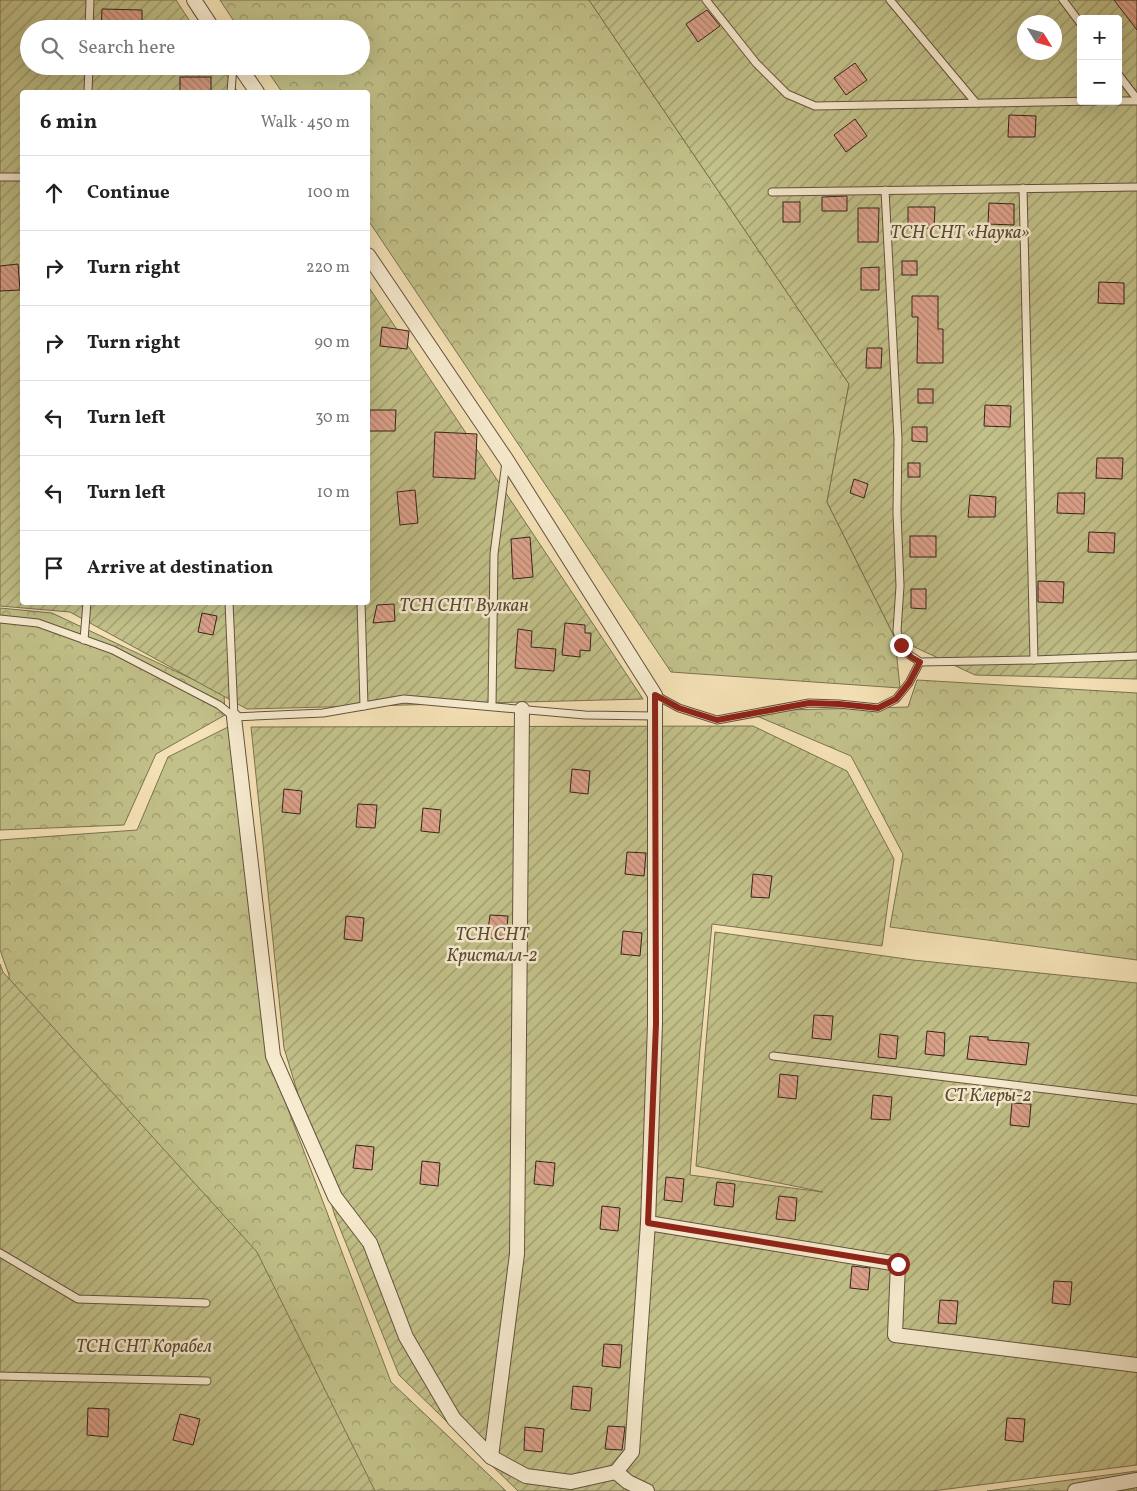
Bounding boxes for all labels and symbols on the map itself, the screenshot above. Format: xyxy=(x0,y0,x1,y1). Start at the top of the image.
north arrow xyxy=(1017,15,1062,60)
park label: ТСН СНТ «Наука» xyxy=(891,221,1029,246)
park label: ТСН СНТ Вулкан xyxy=(399,594,529,619)
route end xyxy=(890,634,913,657)
park label: ТСН СНТ Кристалл-2 xyxy=(446,923,538,969)
park label: СТ Клеры-2 xyxy=(945,1084,1032,1109)
route start xyxy=(887,1253,910,1276)
park label: ТСН СНТ Корабел xyxy=(76,1335,212,1360)

